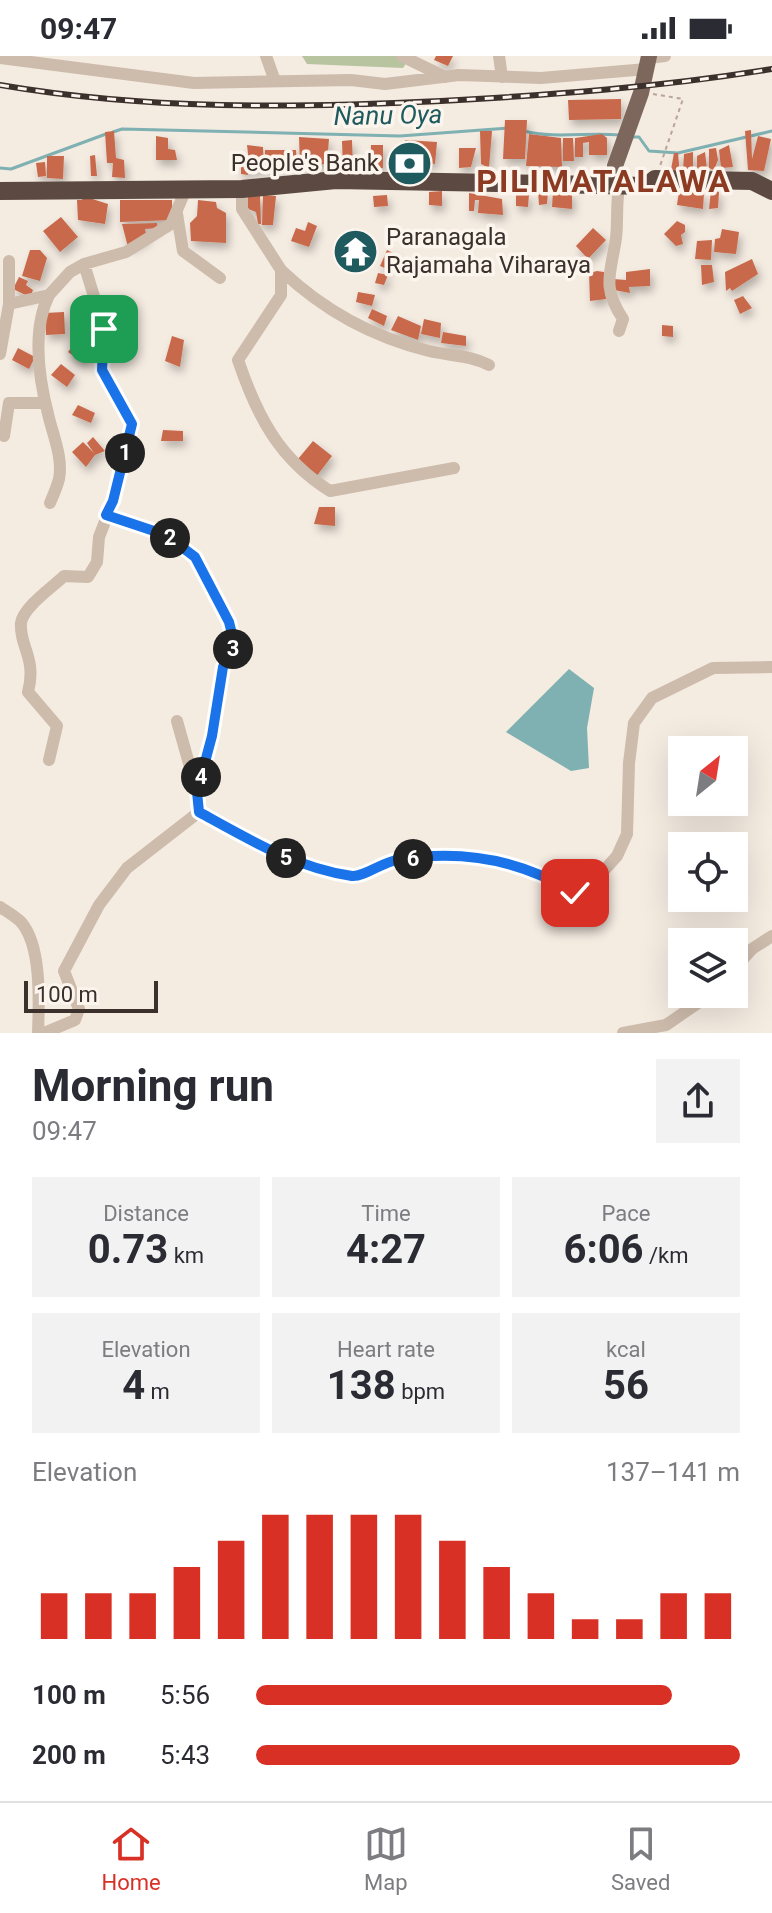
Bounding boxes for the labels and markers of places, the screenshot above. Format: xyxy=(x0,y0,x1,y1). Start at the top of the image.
bank icon: People's Bank xyxy=(386,139,434,187)
place label: People's Bank xyxy=(231,149,380,177)
place label: Paranagala Rajamaha Viharaya xyxy=(386,223,591,279)
temple icon: Paranagala Rajamaha Viharaya xyxy=(331,227,379,275)
pin xyxy=(70,295,138,363)
pin: 1 xyxy=(105,433,145,473)
pin: 2 xyxy=(150,518,190,558)
pin: 3 xyxy=(213,629,253,669)
pin: 4 xyxy=(181,757,221,797)
pin: 5 xyxy=(266,838,306,878)
pin: 6 xyxy=(393,839,433,879)
pin xyxy=(541,859,609,927)

